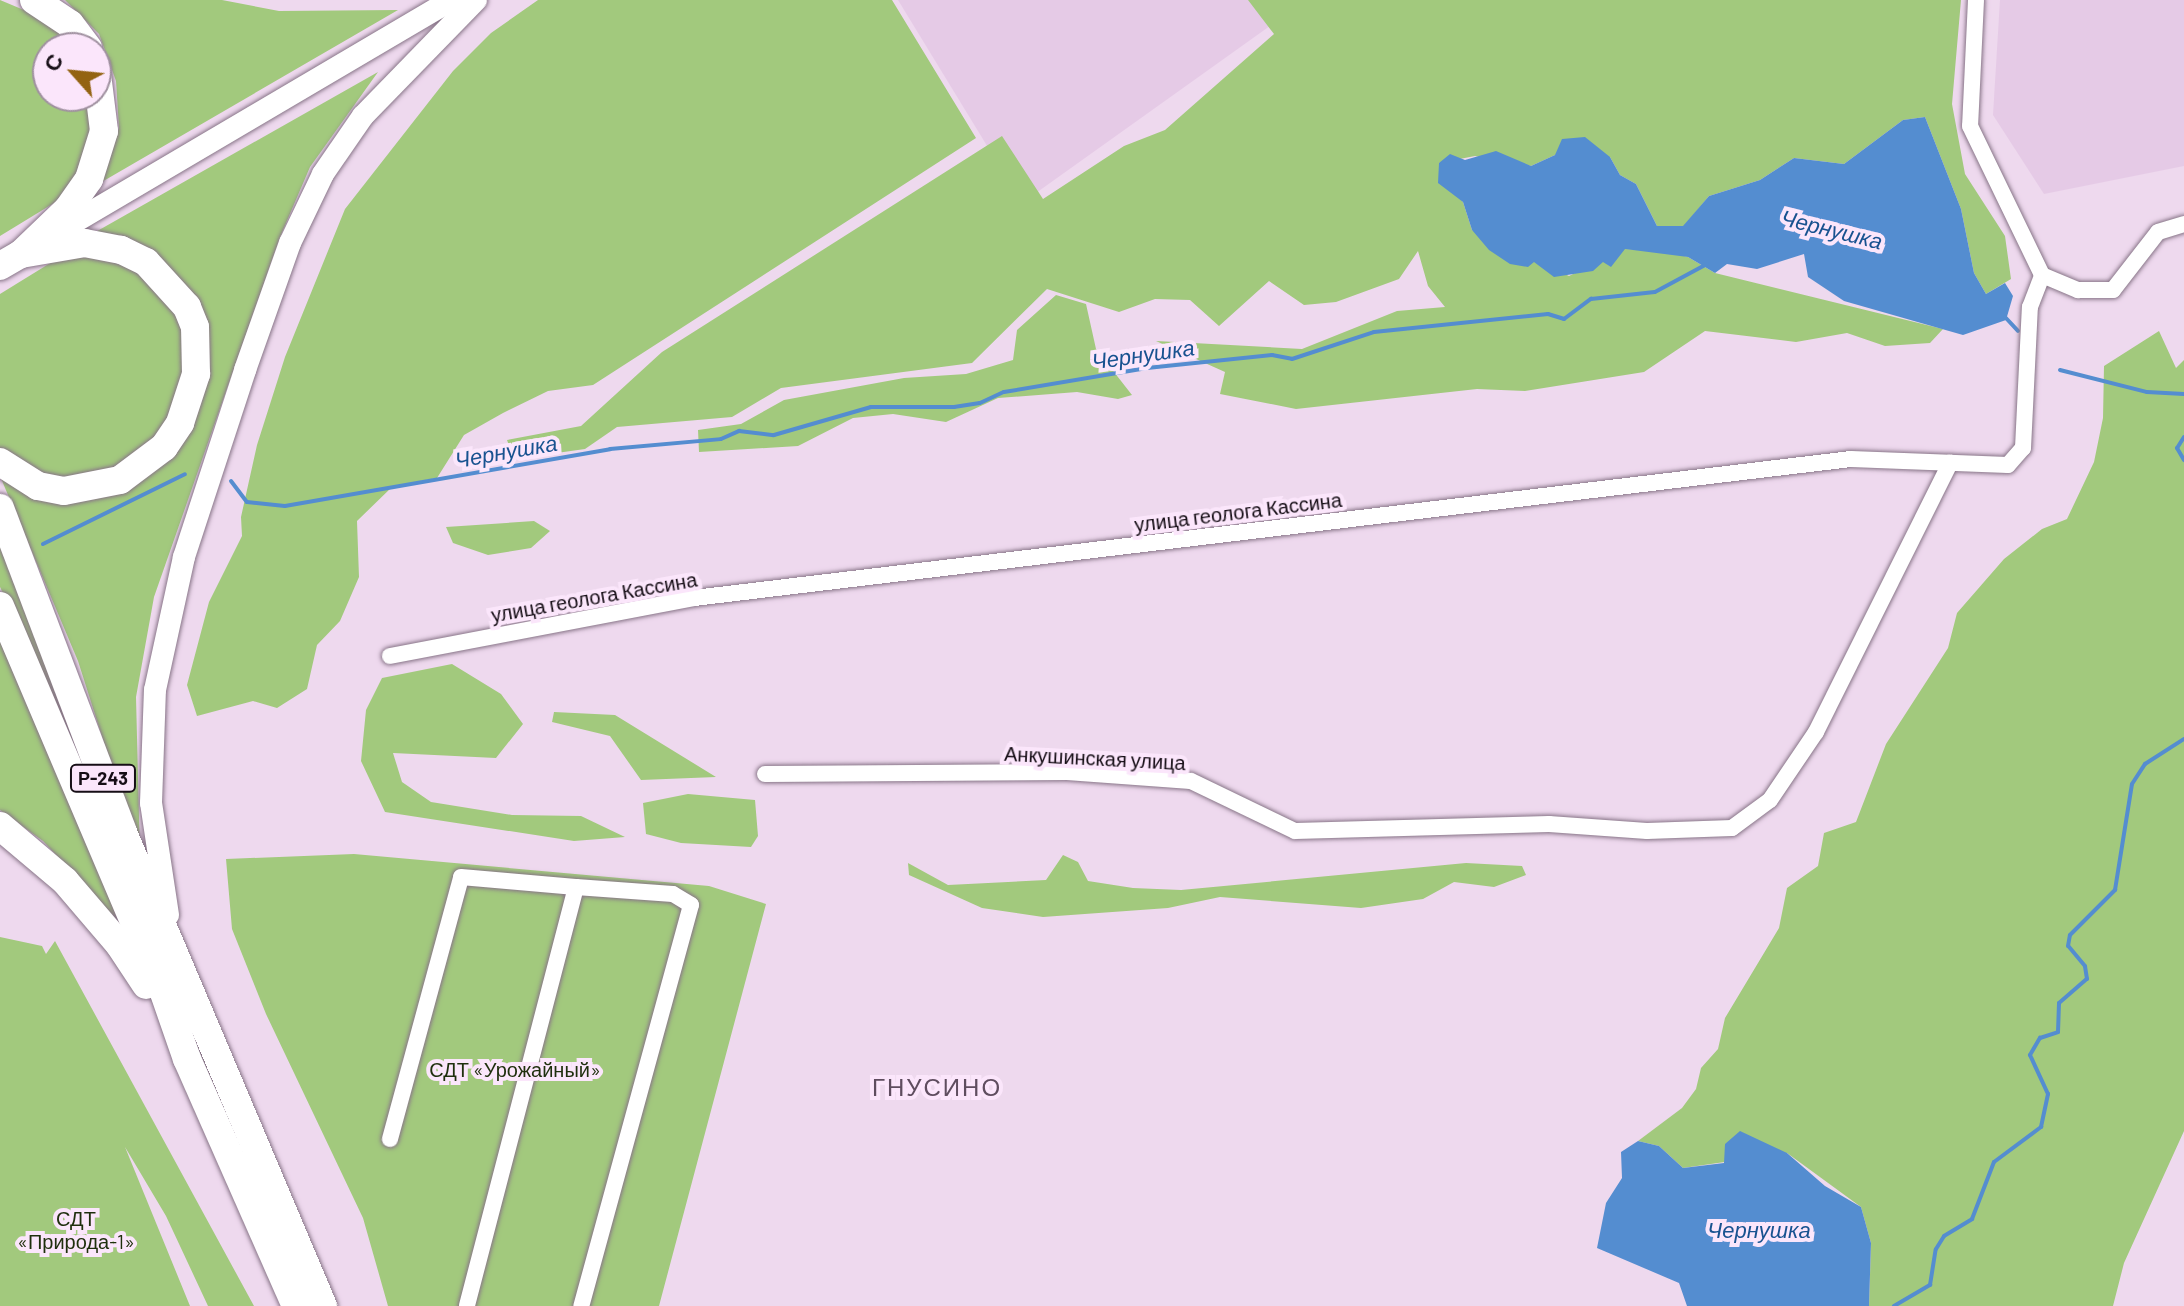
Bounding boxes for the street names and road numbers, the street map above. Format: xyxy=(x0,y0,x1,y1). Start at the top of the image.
street label: улица геолога Кассина xyxy=(1133,487,1343,537)
street label: улица геолога Кассина xyxy=(489,567,699,627)
street label: Анкушинская улица xyxy=(1004,741,1186,775)
road number: Р-243 xyxy=(69,764,137,792)

